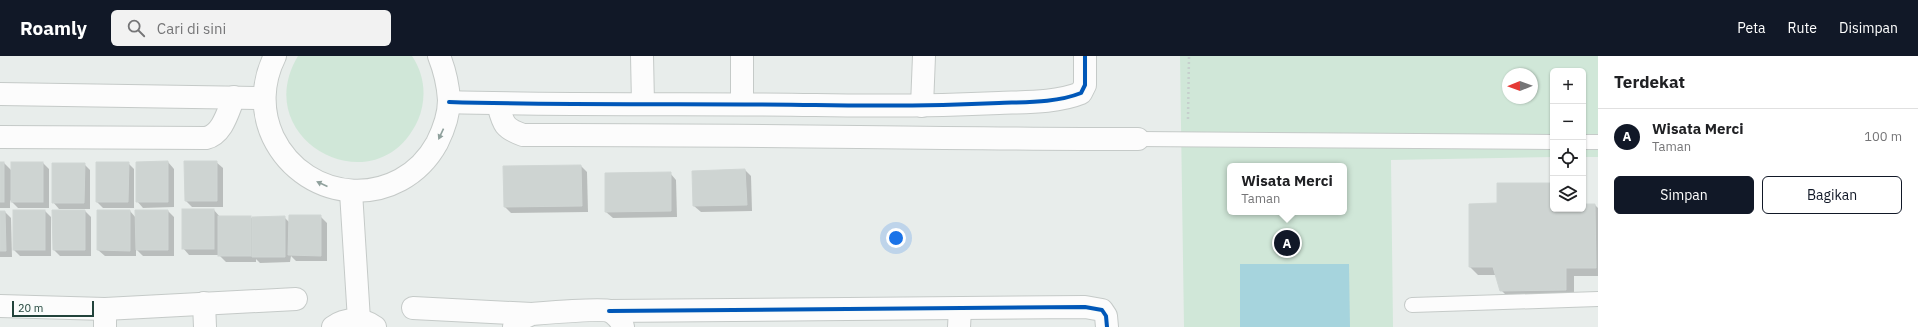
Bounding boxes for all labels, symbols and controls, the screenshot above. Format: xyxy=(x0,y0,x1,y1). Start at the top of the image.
search box xyxy=(111,10,391,46)
text: Roamly xyxy=(20,16,87,40)
icon: search xyxy=(125,17,147,39)
text: Cari di sini xyxy=(157,19,226,38)
text: Peta xyxy=(1737,19,1766,37)
text: Rute xyxy=(1788,19,1817,37)
text: Disimpan xyxy=(1839,19,1898,37)
north arrow xyxy=(1502,68,1538,104)
map controls xyxy=(1550,68,1586,212)
button: + xyxy=(1550,68,1586,104)
text: Terdekat xyxy=(1614,71,1685,93)
button: − xyxy=(1550,104,1586,140)
text: Wisata Merci xyxy=(1652,119,1743,138)
text: A xyxy=(1623,128,1631,145)
text: 100 m xyxy=(1864,128,1902,145)
one-way arrow xyxy=(438,129,444,140)
text: Taman xyxy=(1652,138,1691,155)
button: locate xyxy=(1550,140,1586,176)
popup xyxy=(1227,163,1347,215)
text: Wisata Merci xyxy=(1241,171,1333,190)
button: layers xyxy=(1550,176,1586,212)
button: Simpan xyxy=(1614,176,1754,214)
button: Bagikan xyxy=(1762,176,1902,214)
one-way arrow xyxy=(317,181,328,187)
text: Taman xyxy=(1241,190,1280,207)
your location xyxy=(886,228,906,248)
pin: A xyxy=(1274,228,1300,258)
scale bar xyxy=(12,299,94,318)
text: 20 m xyxy=(18,301,43,315)

